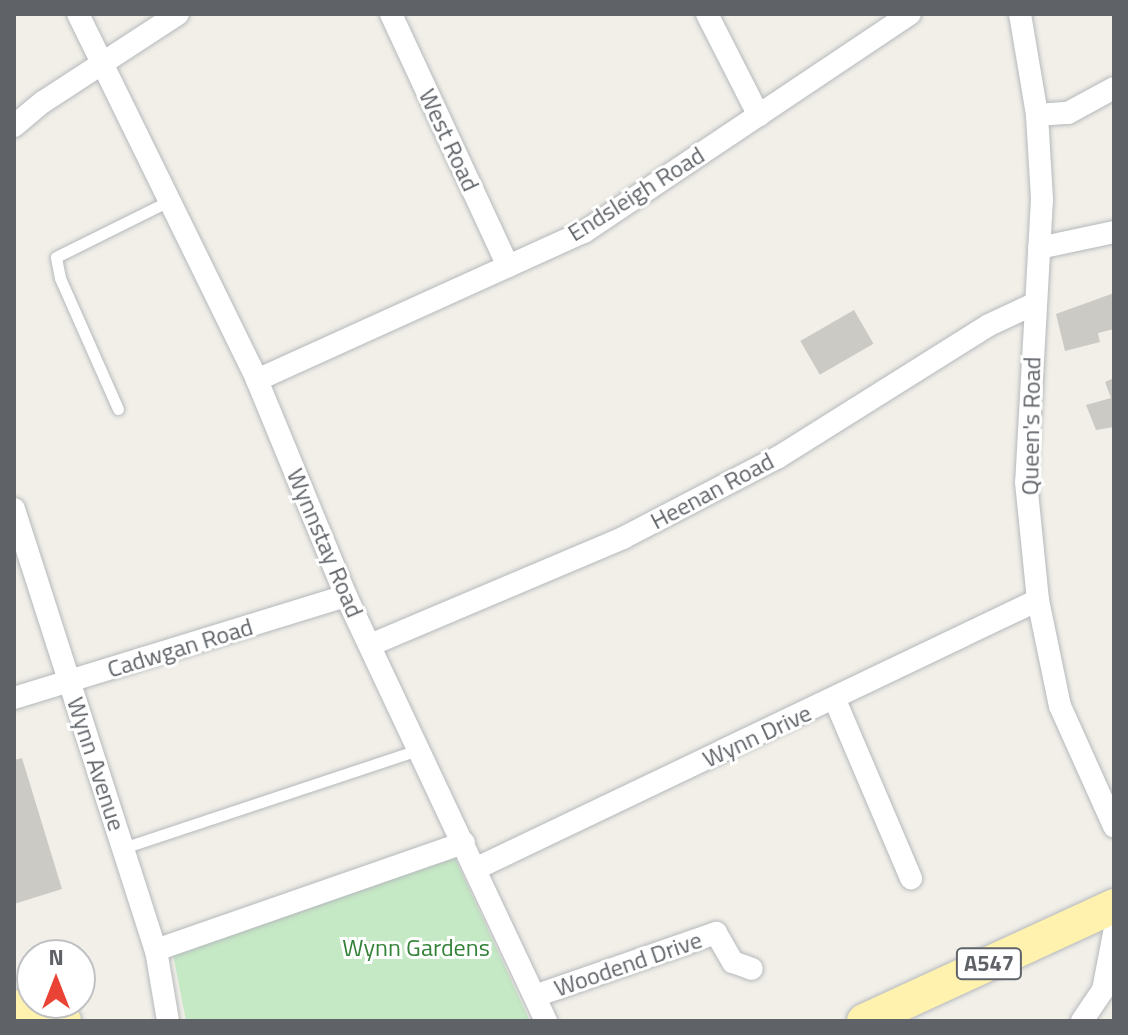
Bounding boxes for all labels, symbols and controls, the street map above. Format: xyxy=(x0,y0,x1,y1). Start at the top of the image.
street label: West Road xyxy=(413,84,485,196)
street label: Endsleigh Road xyxy=(562,141,710,247)
street label: Queen's Road xyxy=(1015,356,1047,496)
street label: Heenan Road xyxy=(645,447,779,535)
street label: Wynnstay Road xyxy=(281,464,369,622)
street label: Cadwgan Road xyxy=(104,612,256,684)
street label: Wynn Avenue xyxy=(61,693,131,835)
street label: Wynn Drive xyxy=(698,698,816,774)
street label: Woodend Drive xyxy=(550,925,706,1003)
park label: Wynn Gardens xyxy=(342,934,490,962)
north arrow xyxy=(16,939,96,1019)
text: N xyxy=(48,940,64,974)
road number: A547 xyxy=(955,946,1023,982)

